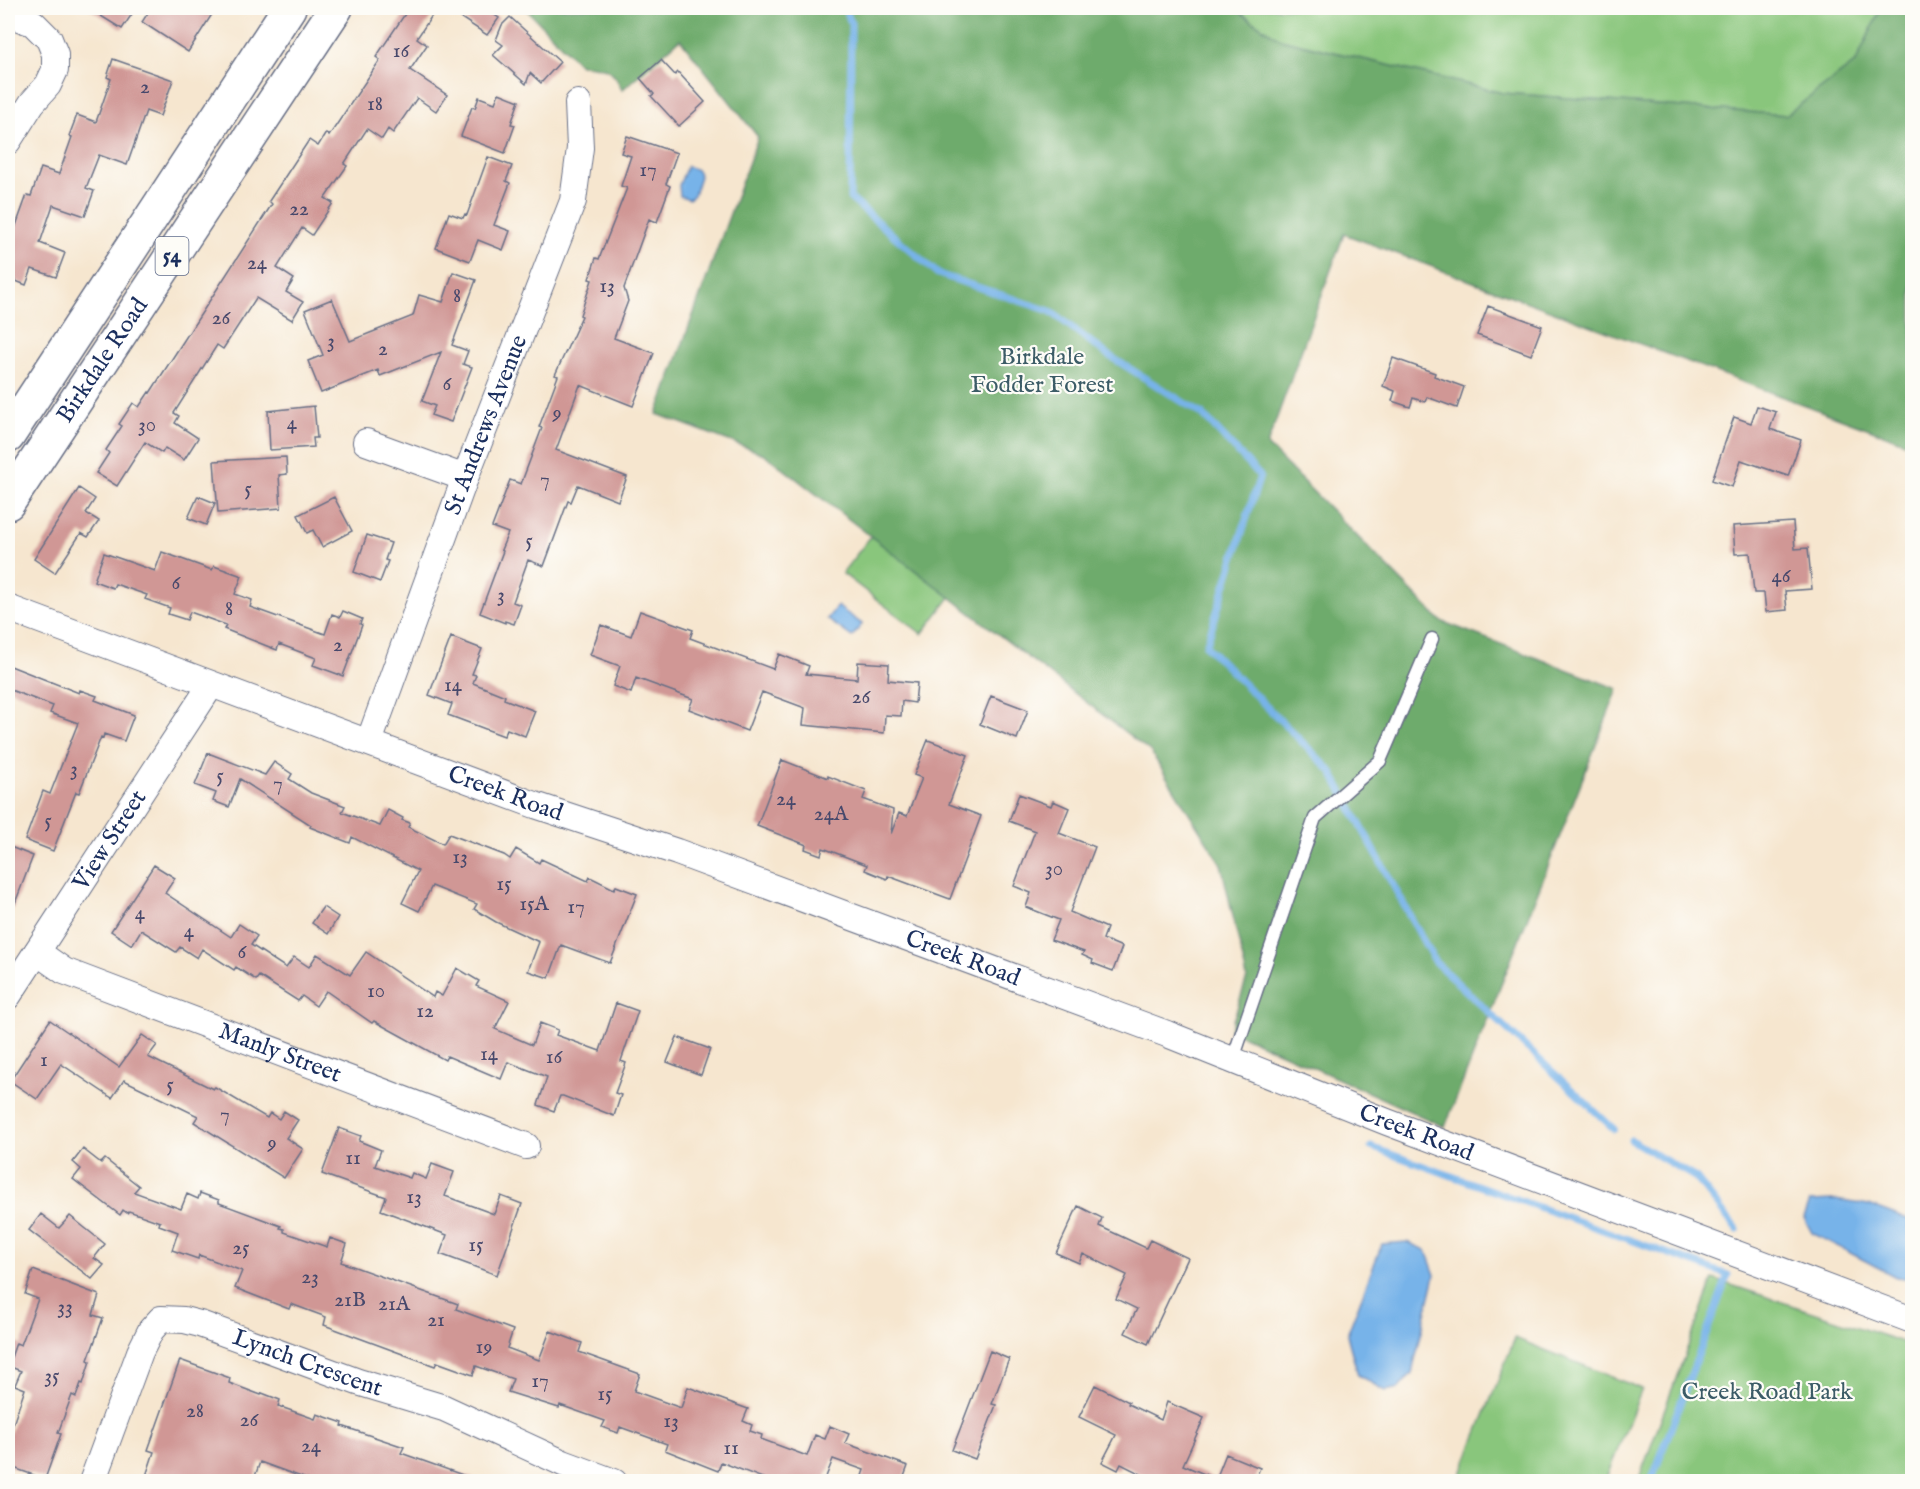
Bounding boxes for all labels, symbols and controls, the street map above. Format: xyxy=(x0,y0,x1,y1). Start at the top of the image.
house number: 16 xyxy=(393,38,410,65)
house number: 2 xyxy=(140,74,150,101)
house number: 18 xyxy=(367,91,383,118)
house number: 17 xyxy=(639,157,657,184)
house number: 22 xyxy=(289,196,309,223)
road number: 54 xyxy=(156,237,188,275)
house number: 24 xyxy=(247,250,268,277)
house number: 13 xyxy=(599,273,615,300)
house number: 8 xyxy=(453,283,461,310)
street label: Birkdale Road xyxy=(50,292,155,429)
house number: 26 xyxy=(212,305,231,332)
house number: 3 xyxy=(327,328,335,355)
street label: St Andrews Avenue xyxy=(437,331,535,519)
house number: 2 xyxy=(378,336,388,363)
park label: Birkdale Fodder Forest xyxy=(970,342,1114,401)
house number: 6 xyxy=(443,371,453,398)
house number: 9 xyxy=(551,400,562,427)
house number: 4 xyxy=(287,410,298,437)
house number: 30 xyxy=(138,412,156,439)
house number: 7 xyxy=(540,467,550,494)
house number: 5 xyxy=(244,476,252,503)
house number: 5 xyxy=(525,528,533,555)
house number: 46 xyxy=(1771,563,1792,590)
house number: 6 xyxy=(172,570,182,597)
house number: 3 xyxy=(497,582,505,609)
house number: 8 xyxy=(225,596,233,623)
house number: 2 xyxy=(333,632,343,659)
house number: 14 xyxy=(444,672,463,699)
house number: 26 xyxy=(852,684,871,711)
house number: 3 xyxy=(70,756,78,783)
street label: Creek Road xyxy=(444,758,567,829)
house number: 5 xyxy=(216,763,224,790)
house number: 7 xyxy=(273,771,283,798)
street label: View Street xyxy=(65,784,154,897)
house number: 24 xyxy=(776,786,797,813)
house number: 24A xyxy=(814,801,849,828)
house number: 5 xyxy=(44,808,52,835)
house number: 13 xyxy=(452,844,468,871)
house number: 30 xyxy=(1045,856,1063,883)
house number: 15 xyxy=(496,871,512,898)
house number: 15A xyxy=(519,891,550,918)
house number: 17 xyxy=(567,894,585,921)
house number: 4 xyxy=(135,900,146,927)
house number: 4 xyxy=(184,918,195,945)
street label: Creek Road xyxy=(901,923,1025,994)
house number: 6 xyxy=(238,939,248,966)
house number: 10 xyxy=(367,978,385,1005)
house number: 12 xyxy=(416,998,434,1025)
street label: Manly Street xyxy=(214,1016,346,1090)
house number: 14 xyxy=(480,1041,499,1068)
house number: 16 xyxy=(546,1044,563,1071)
house number: 1 xyxy=(40,1047,48,1074)
house number: 5 xyxy=(166,1072,174,1099)
street label: Creek Road xyxy=(1354,1097,1478,1169)
house number: 7 xyxy=(220,1102,230,1129)
house number: 9 xyxy=(266,1130,277,1157)
house number: 11 xyxy=(345,1145,361,1172)
house number: 13 xyxy=(406,1184,422,1211)
house number: 15 xyxy=(468,1232,484,1259)
house number: 25 xyxy=(232,1235,250,1262)
house number: 23 xyxy=(301,1264,319,1291)
house number: 21B xyxy=(334,1287,366,1314)
house number: 21A xyxy=(378,1291,411,1318)
house number: 33 xyxy=(57,1294,73,1321)
house number: 21 xyxy=(427,1307,445,1334)
street label: Lynch Crescent xyxy=(228,1322,386,1404)
house number: 19 xyxy=(476,1334,493,1361)
house number: 35 xyxy=(44,1363,60,1390)
house number: 17 xyxy=(531,1368,549,1395)
park label: Creek Road Park xyxy=(1681,1377,1853,1408)
house number: 15 xyxy=(597,1381,613,1408)
house number: 28 xyxy=(186,1398,204,1425)
house number: 26 xyxy=(240,1407,259,1434)
house number: 13 xyxy=(663,1408,679,1435)
house number: 24 xyxy=(301,1433,322,1460)
house number: 11 xyxy=(723,1435,739,1462)

